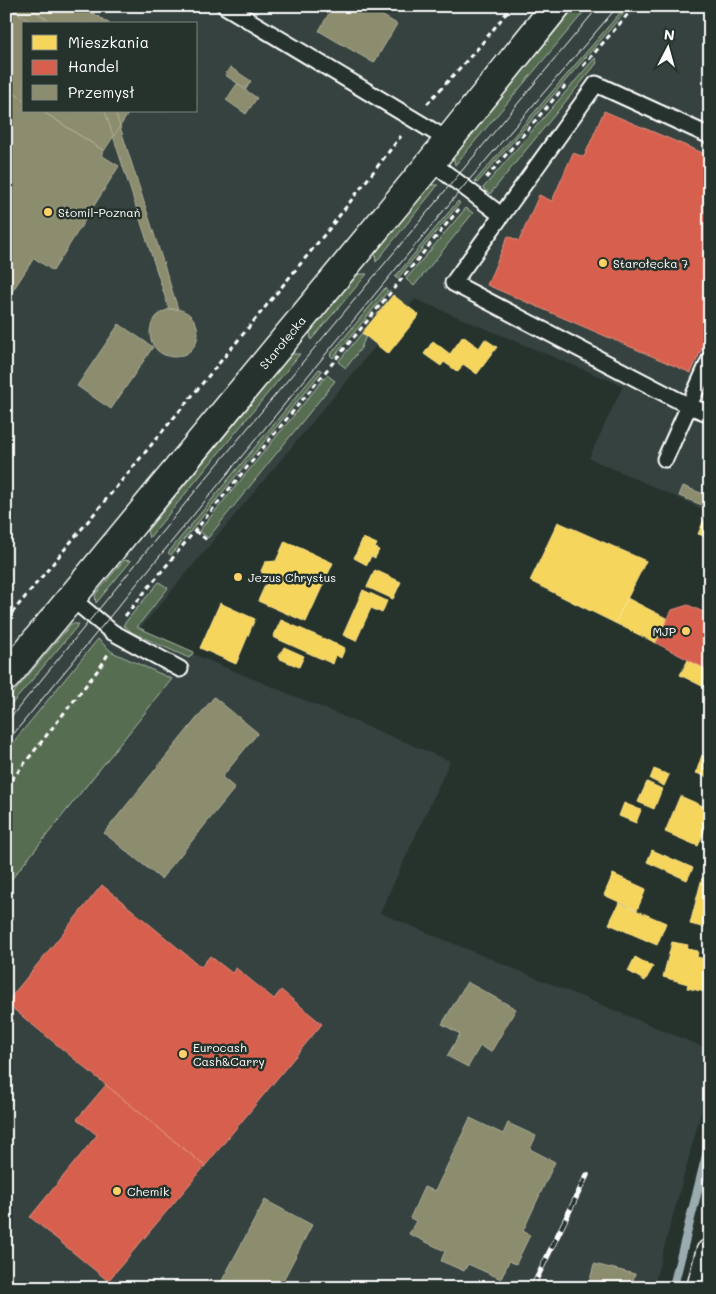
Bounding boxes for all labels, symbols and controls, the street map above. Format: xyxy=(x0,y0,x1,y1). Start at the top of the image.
legend xyxy=(22,22,198,112)
north arrow xyxy=(644,22,694,72)
text: N xyxy=(663,25,676,45)
text: Mieszkania xyxy=(68,32,149,52)
text: Handel xyxy=(68,56,119,76)
text: Przemysł xyxy=(68,82,134,102)
place label: Stomil-Poznań xyxy=(58,204,140,220)
marker: Stomil-Poznań xyxy=(42,206,54,218)
place label: Starołęcka 7 xyxy=(613,255,689,271)
marker: Starołęcka 7 xyxy=(597,257,609,269)
street label: Starołęcka xyxy=(255,312,309,372)
place label: Jezus Chrystus xyxy=(248,569,336,585)
marker: Jezus Chrystus xyxy=(232,571,244,583)
place label: MJP xyxy=(653,623,676,639)
marker: MJP xyxy=(680,625,692,637)
place label: Eurocash Cash&Carry xyxy=(193,1039,265,1069)
marker: Eurocash Cash&Carry xyxy=(177,1048,189,1060)
place label: Chemik xyxy=(127,1183,169,1199)
marker: Chemik xyxy=(111,1185,123,1197)

